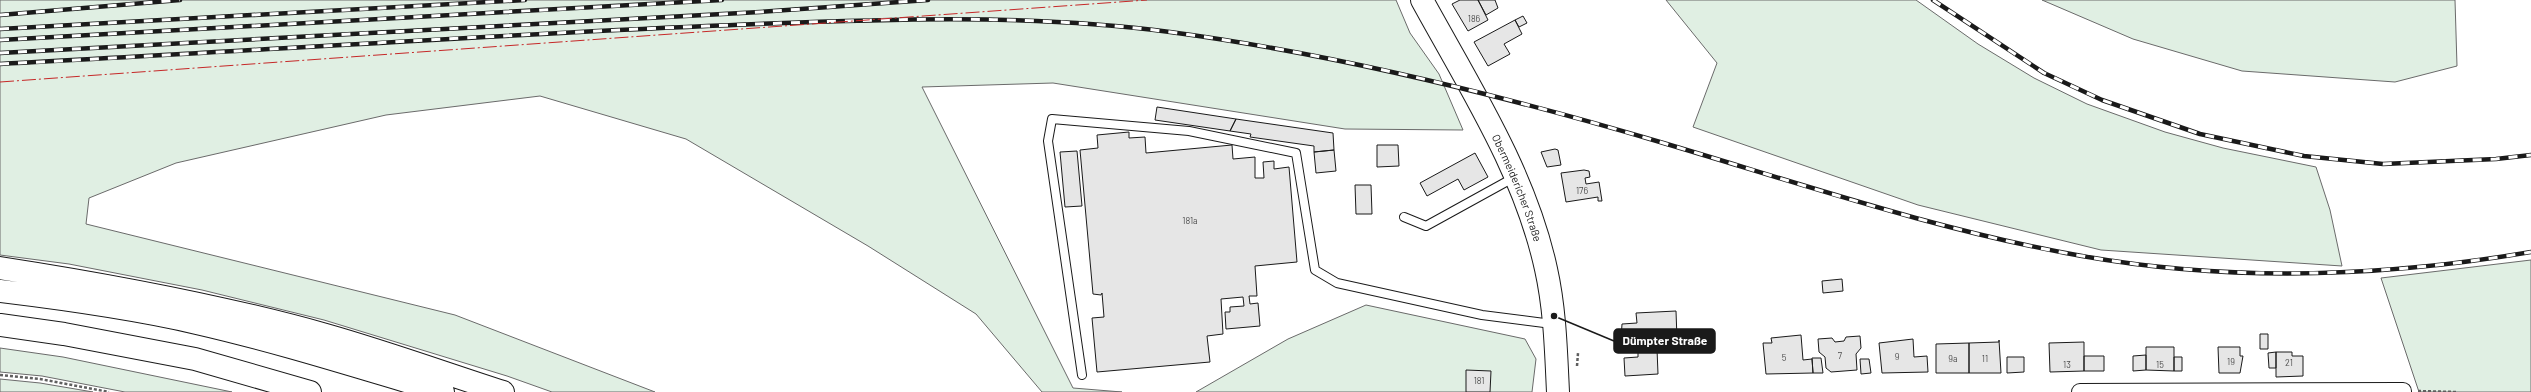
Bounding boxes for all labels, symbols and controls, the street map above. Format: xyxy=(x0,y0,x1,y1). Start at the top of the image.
house number: 186 xyxy=(1468,13,1481,24)
street label: Obermeidericher Straße xyxy=(1490,132,1545,243)
house number: 176 xyxy=(1576,185,1588,196)
house number: 181a xyxy=(1182,215,1198,226)
callout: Dümpter Straße xyxy=(1614,329,1715,353)
text: Dümpter Straße xyxy=(1623,333,1708,347)
house number: 7 xyxy=(1838,350,1843,361)
house number: 9 xyxy=(1895,351,1900,362)
house number: 5 xyxy=(1782,352,1787,363)
house number: 9a xyxy=(1948,353,1958,364)
house number: 11 xyxy=(1982,353,1988,364)
house number: 19 xyxy=(2227,356,2235,367)
house number: 21 xyxy=(2285,357,2293,368)
house number: 13 xyxy=(2063,359,2071,370)
house number: 15 xyxy=(2156,359,2164,370)
house number: 181 xyxy=(1474,375,1484,386)

